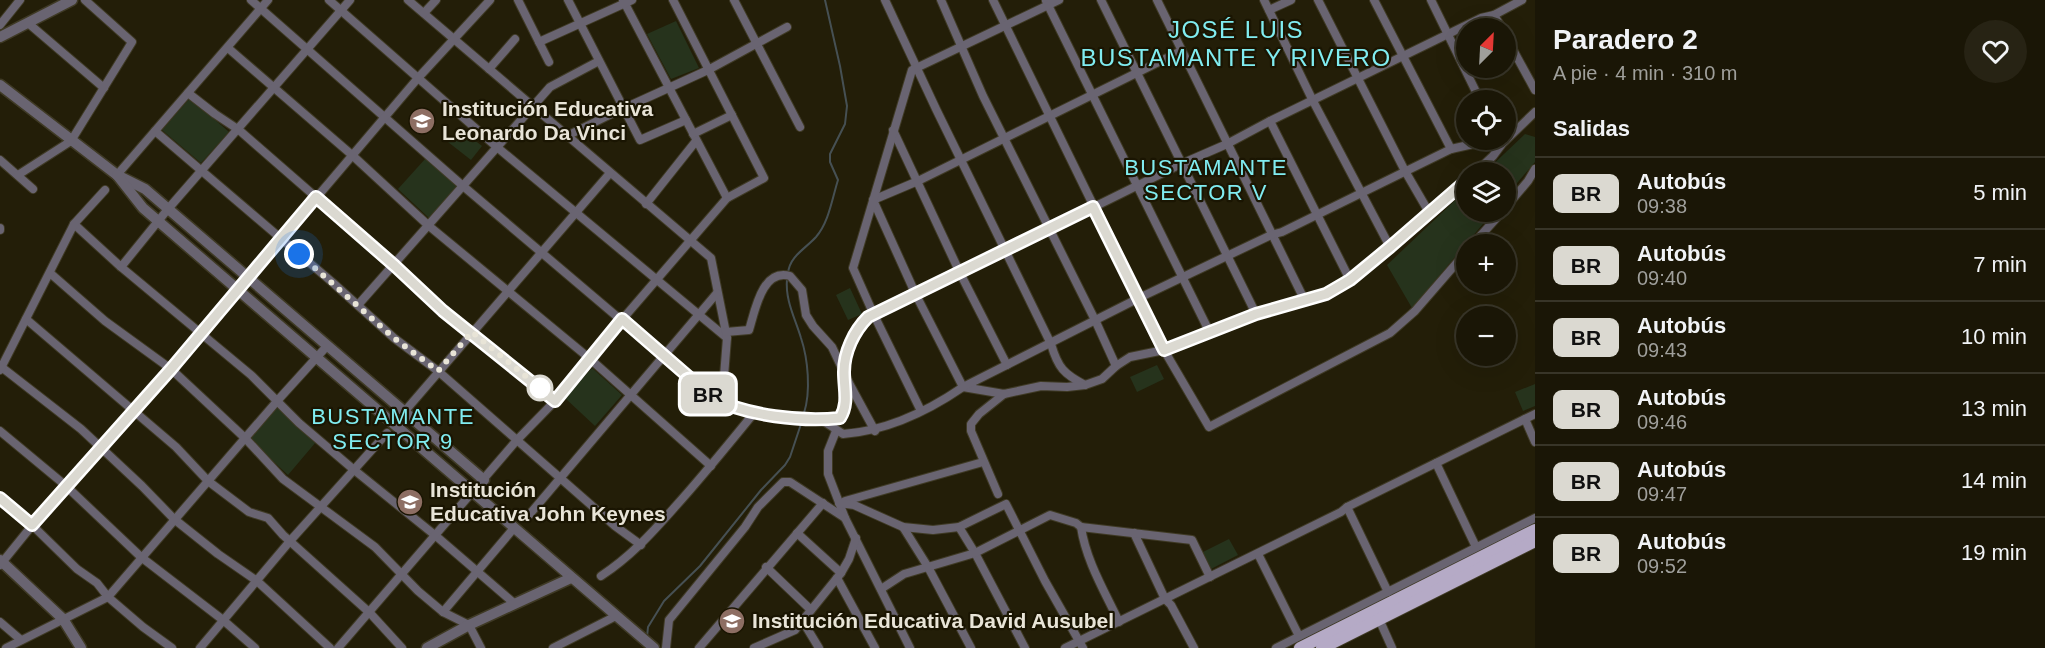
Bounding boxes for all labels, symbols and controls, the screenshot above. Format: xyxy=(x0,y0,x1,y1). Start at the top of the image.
district label: JOSÉ LUIS BUSTAMANTE Y RIVERO xyxy=(1080,16,1392,71)
north arrow xyxy=(1456,18,1516,78)
map controls xyxy=(1456,18,1516,366)
button: heart xyxy=(1964,20,2027,83)
text: Paradero 2 xyxy=(1553,24,1698,55)
text: A pie · 4 min · 310 m xyxy=(1553,62,1738,84)
button: locate xyxy=(1456,90,1516,150)
place label: Institución Educativa Leonardo Da Vinci xyxy=(442,97,654,144)
school or university icon: Institución Educativa Leonardo Da Vinci xyxy=(407,106,437,136)
text: Salidas xyxy=(1553,116,1630,141)
district label: BUSTAMANTE SECTOR V xyxy=(1124,155,1288,205)
button: layers xyxy=(1456,162,1516,222)
text: Autobús xyxy=(1637,169,1726,194)
text: 5 min xyxy=(1973,180,2027,205)
text: BR xyxy=(1571,182,1601,205)
text: 09:38 xyxy=(1637,195,1687,217)
button: + xyxy=(1456,234,1516,294)
your location xyxy=(284,239,314,269)
text: Autobús xyxy=(1637,241,1726,266)
text: 7 min xyxy=(1973,252,2027,277)
text: BR xyxy=(1571,254,1601,277)
text: 09:40 xyxy=(1637,267,1687,289)
button: − xyxy=(1456,306,1516,366)
text: Autobús xyxy=(1637,313,1726,338)
text: 10 min xyxy=(1961,324,2027,349)
text: BR xyxy=(1571,326,1601,349)
text: 09:43 xyxy=(1637,339,1687,361)
line badge: BR xyxy=(681,374,735,414)
unlabelled marker xyxy=(527,375,553,401)
text: BR xyxy=(693,383,723,406)
text: Autobús xyxy=(1637,385,1726,410)
text: 13 min xyxy=(1961,396,2027,421)
text: BR xyxy=(1571,398,1601,421)
district label: BUSTAMANTE SECTOR 9 xyxy=(311,404,475,454)
text: 09:46 xyxy=(1637,411,1687,433)
text: Autobús xyxy=(1637,457,1726,482)
text: 14 min xyxy=(1961,468,2027,493)
text: BR xyxy=(1571,470,1601,493)
place label: Institución Educativa John Keynes xyxy=(430,478,666,525)
text: 09:47 xyxy=(1637,483,1687,505)
school or university icon: Institución Educativa John Keynes xyxy=(395,487,425,517)
text: Autobús xyxy=(1637,529,1726,554)
text: 19 min xyxy=(1961,540,2027,565)
text: BR xyxy=(1571,542,1601,565)
text: 09:52 xyxy=(1637,555,1687,577)
school or university icon: Institución Educativa David Ausubel xyxy=(717,606,747,636)
place label: Institución Educativa David Ausubel xyxy=(752,609,1114,632)

